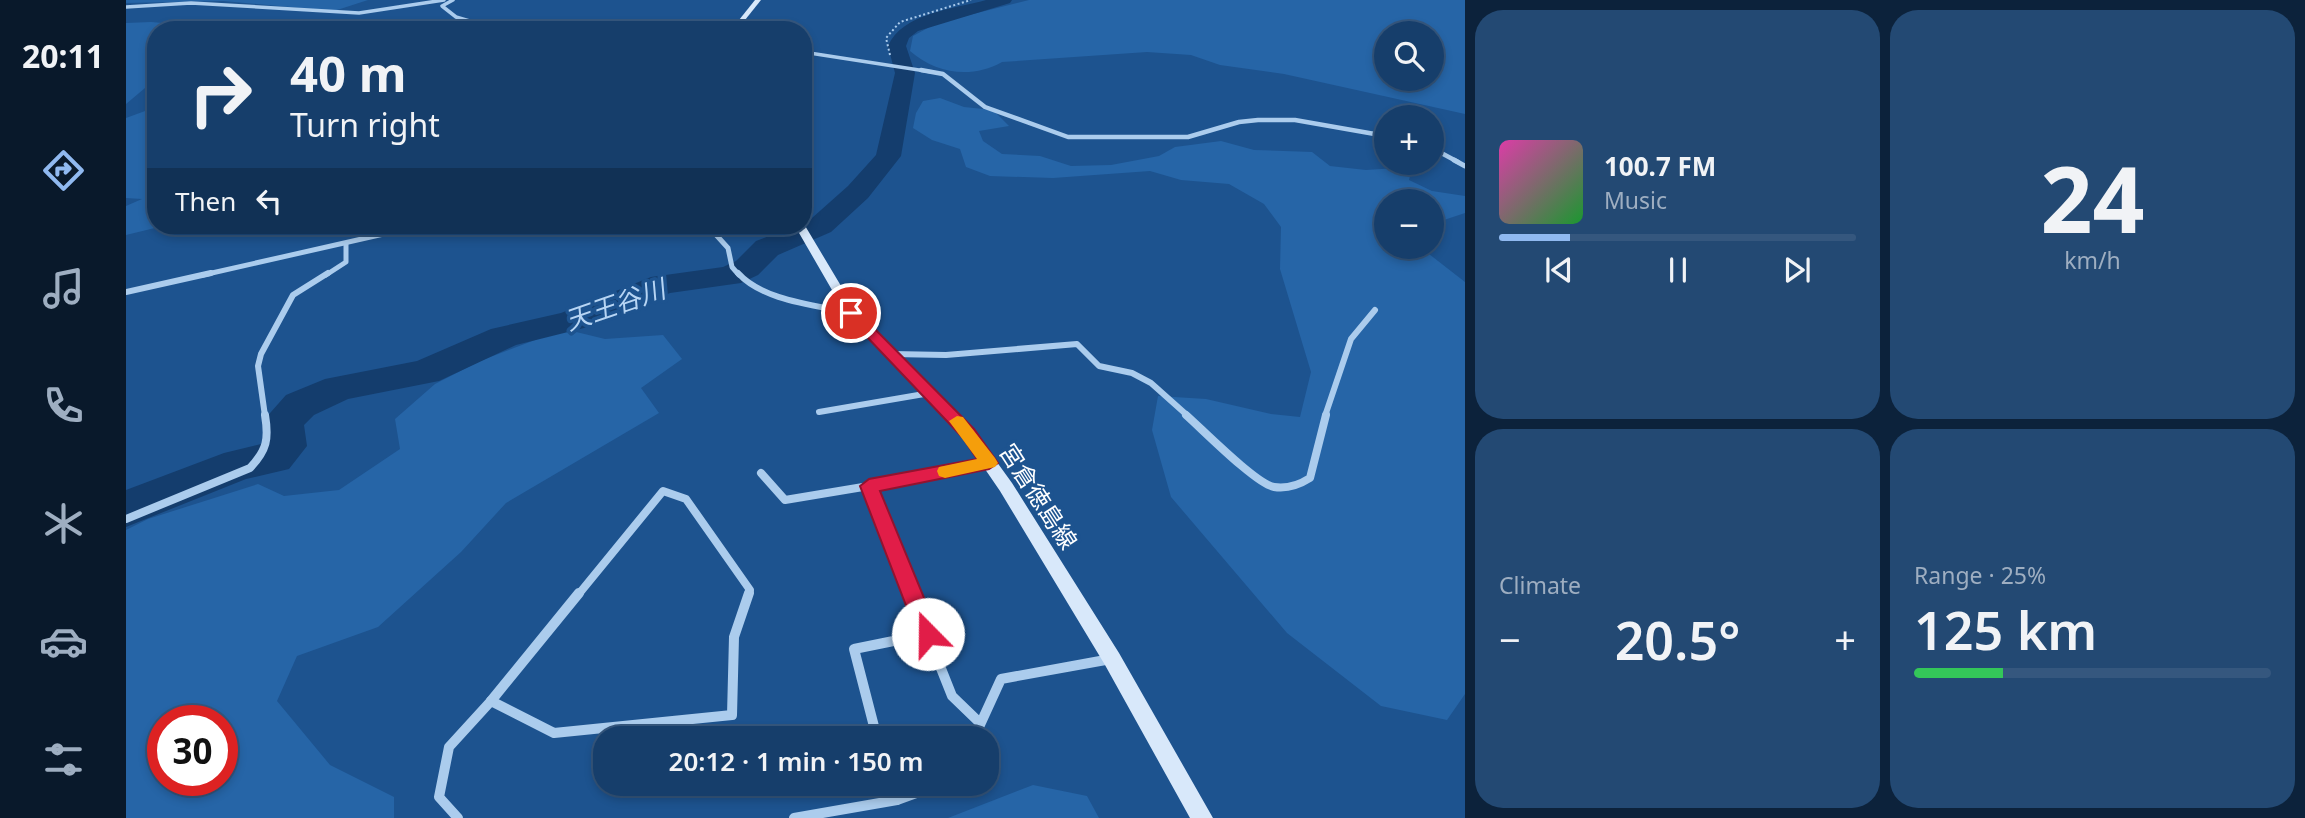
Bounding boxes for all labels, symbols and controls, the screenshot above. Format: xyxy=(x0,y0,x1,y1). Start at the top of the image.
map controls xyxy=(1374,21,1444,259)
button: search xyxy=(1374,21,1444,91)
text: 20:11 xyxy=(22,34,104,77)
text: 40 m xyxy=(290,40,407,106)
icon: right xyxy=(175,49,266,140)
text: Turn right xyxy=(290,103,440,146)
button: + xyxy=(1374,105,1444,175)
text: 24 xyxy=(2040,136,2145,260)
icon: directions xyxy=(39,146,88,195)
text: 100.7 FM xyxy=(1604,148,1716,184)
icon: left xyxy=(250,182,288,220)
text: Then xyxy=(175,183,236,219)
text: Music xyxy=(1604,184,1667,216)
button: − xyxy=(1374,189,1444,259)
text: km/h xyxy=(2064,244,2121,276)
icon: previous xyxy=(1540,251,1578,289)
icon: pause xyxy=(1659,251,1697,289)
icon: next xyxy=(1778,251,1816,289)
icon: music xyxy=(39,264,88,313)
water label: 天王谷川 xyxy=(560,269,673,338)
pin xyxy=(821,283,881,343)
icon: arrive xyxy=(832,294,870,332)
icon: phone xyxy=(39,381,88,430)
street label: 宮倉徳島線 xyxy=(992,437,1086,555)
icon: climate xyxy=(39,499,88,548)
text: Range · 25% xyxy=(1914,559,2046,591)
text: Climate xyxy=(1499,569,1581,601)
text: 125 km xyxy=(1914,594,2097,665)
position arrow xyxy=(891,597,965,671)
text: 20.5° xyxy=(1615,604,1740,675)
text: − xyxy=(1499,613,1521,665)
text: + xyxy=(1834,613,1856,665)
icon: car xyxy=(39,617,88,666)
speed limit sign: 30 xyxy=(147,705,238,796)
icon: filters xyxy=(39,735,88,784)
text: 20:12 · 1 min · 150 m xyxy=(669,743,923,779)

